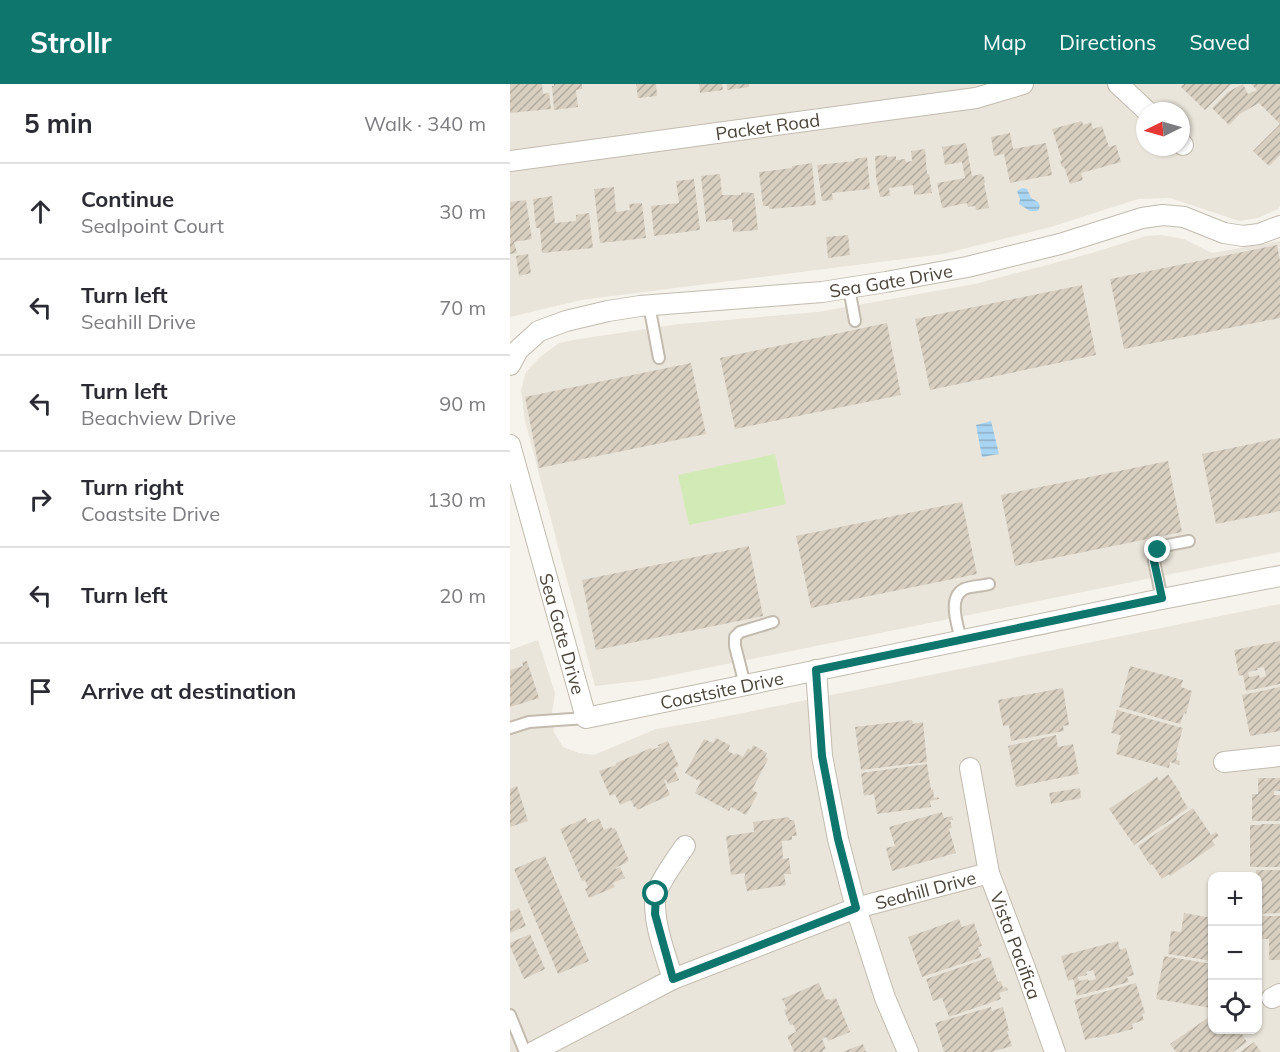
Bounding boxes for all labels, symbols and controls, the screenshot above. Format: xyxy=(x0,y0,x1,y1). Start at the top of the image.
text: Strollr xyxy=(30,25,112,60)
text: Map xyxy=(983,29,1026,55)
text: Directions xyxy=(1059,29,1156,55)
text: Saved xyxy=(1189,29,1250,55)
north arrow xyxy=(1136,102,1190,156)
text: 5 min xyxy=(24,107,93,140)
street label: Packet Road xyxy=(714,108,821,145)
text: Walk · 340 m xyxy=(364,111,486,136)
text: Continue xyxy=(81,185,174,213)
icon: ahead xyxy=(24,195,57,228)
text: 30 m xyxy=(439,199,486,224)
text: Sealpoint Court xyxy=(81,213,224,238)
street label: Sea Gate Drive xyxy=(828,258,954,302)
text: Turn left xyxy=(81,281,168,309)
icon: left xyxy=(24,291,57,324)
text: 70 m xyxy=(439,295,486,320)
text: Seahill Drive xyxy=(81,309,196,334)
text: Turn left xyxy=(81,377,168,405)
icon: left xyxy=(24,387,57,420)
text: 90 m xyxy=(439,391,486,416)
text: Beachview Drive xyxy=(81,405,236,430)
text: Turn right xyxy=(81,473,184,501)
icon: right xyxy=(24,483,57,516)
text: 130 m xyxy=(427,487,486,512)
text: Coastsite Drive xyxy=(81,501,220,526)
route end xyxy=(1144,536,1170,562)
street label: Sea Gate Drive xyxy=(535,571,590,697)
icon: left xyxy=(24,579,57,612)
text: Turn left xyxy=(81,581,168,609)
text: 20 m xyxy=(439,583,486,608)
street label: Coastsite Drive xyxy=(658,666,785,714)
icon: arrive xyxy=(24,675,57,708)
text: Arrive at destination xyxy=(81,677,296,705)
street label: Seahill Drive xyxy=(872,865,978,914)
map controls xyxy=(1208,872,1262,1034)
button: + xyxy=(1208,872,1262,926)
route start xyxy=(642,880,668,906)
street label: Vista Pacifica xyxy=(986,888,1047,1002)
button: − xyxy=(1208,926,1262,980)
button: locate xyxy=(1208,980,1262,1034)

